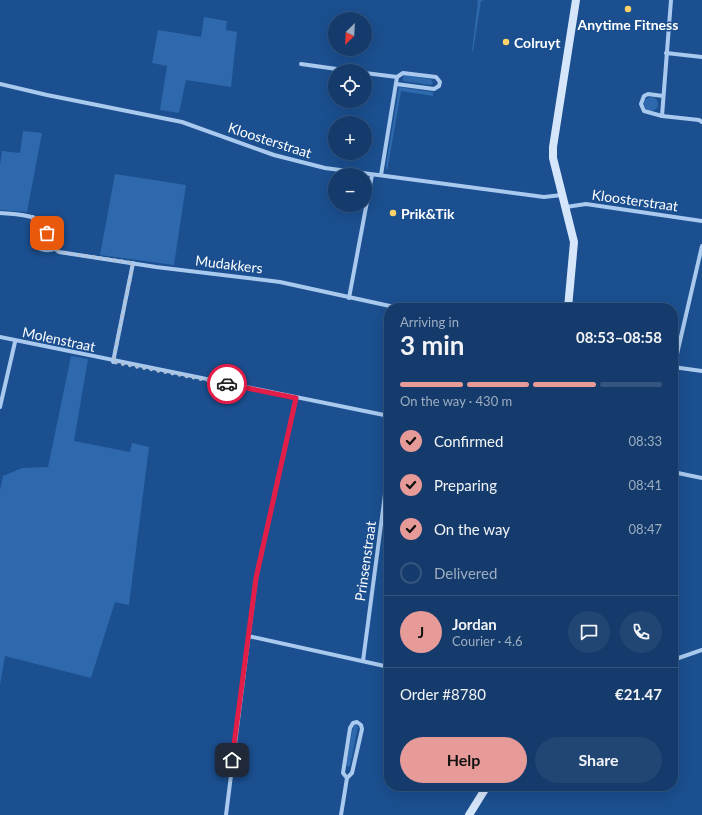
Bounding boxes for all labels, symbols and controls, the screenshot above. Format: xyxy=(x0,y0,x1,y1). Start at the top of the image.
marker: Anytime Fitness xyxy=(623,4,633,14)
north arrow xyxy=(328,12,372,56)
map controls xyxy=(328,12,372,212)
place label: Anytime Fitness xyxy=(577,16,678,33)
place label: Colruyt xyxy=(514,34,561,51)
marker: Colruyt xyxy=(501,37,511,47)
button: locate xyxy=(328,64,372,108)
button: + xyxy=(328,116,372,160)
street label: Kloosterstraat xyxy=(226,118,314,162)
button: − xyxy=(328,168,372,212)
street label: Kloosterstraat xyxy=(591,186,679,214)
place label: Prik&Tik xyxy=(401,205,455,222)
marker: Prik&Tik xyxy=(388,208,398,218)
pin xyxy=(30,216,64,250)
icon: bag xyxy=(36,222,58,244)
street label: Mudakkers xyxy=(194,251,264,277)
text: Arriving in xyxy=(400,314,459,330)
street label: Molenstraat xyxy=(21,323,97,355)
text: 08:53–08:58 xyxy=(576,328,662,346)
text: 3 min xyxy=(400,329,464,361)
courier xyxy=(207,364,247,404)
icon: car xyxy=(216,373,238,395)
text: On the way · 430 m xyxy=(400,393,512,409)
icon: check xyxy=(400,430,422,452)
text: Confirmed xyxy=(434,432,503,450)
text: 08:33 xyxy=(629,433,662,449)
icon: check xyxy=(400,474,422,496)
text: Preparing xyxy=(434,476,497,494)
text: 08:41 xyxy=(629,477,662,493)
icon: check xyxy=(400,518,422,540)
street label: Prinsenstraat xyxy=(351,520,379,602)
text: On the way xyxy=(434,520,510,538)
text: 08:47 xyxy=(629,521,662,537)
text: Delivered xyxy=(434,564,497,582)
button: chat xyxy=(568,611,610,653)
button: phone xyxy=(620,611,662,653)
text: Jordan xyxy=(452,615,497,633)
text: J xyxy=(418,623,424,641)
text: Courier · 4.6 xyxy=(452,633,523,649)
text: Order #8780 xyxy=(400,685,486,703)
text: €21.47 xyxy=(615,685,662,703)
button: Help xyxy=(400,737,527,783)
button: Share xyxy=(535,737,662,783)
pin xyxy=(215,743,249,777)
icon: home xyxy=(221,749,243,771)

